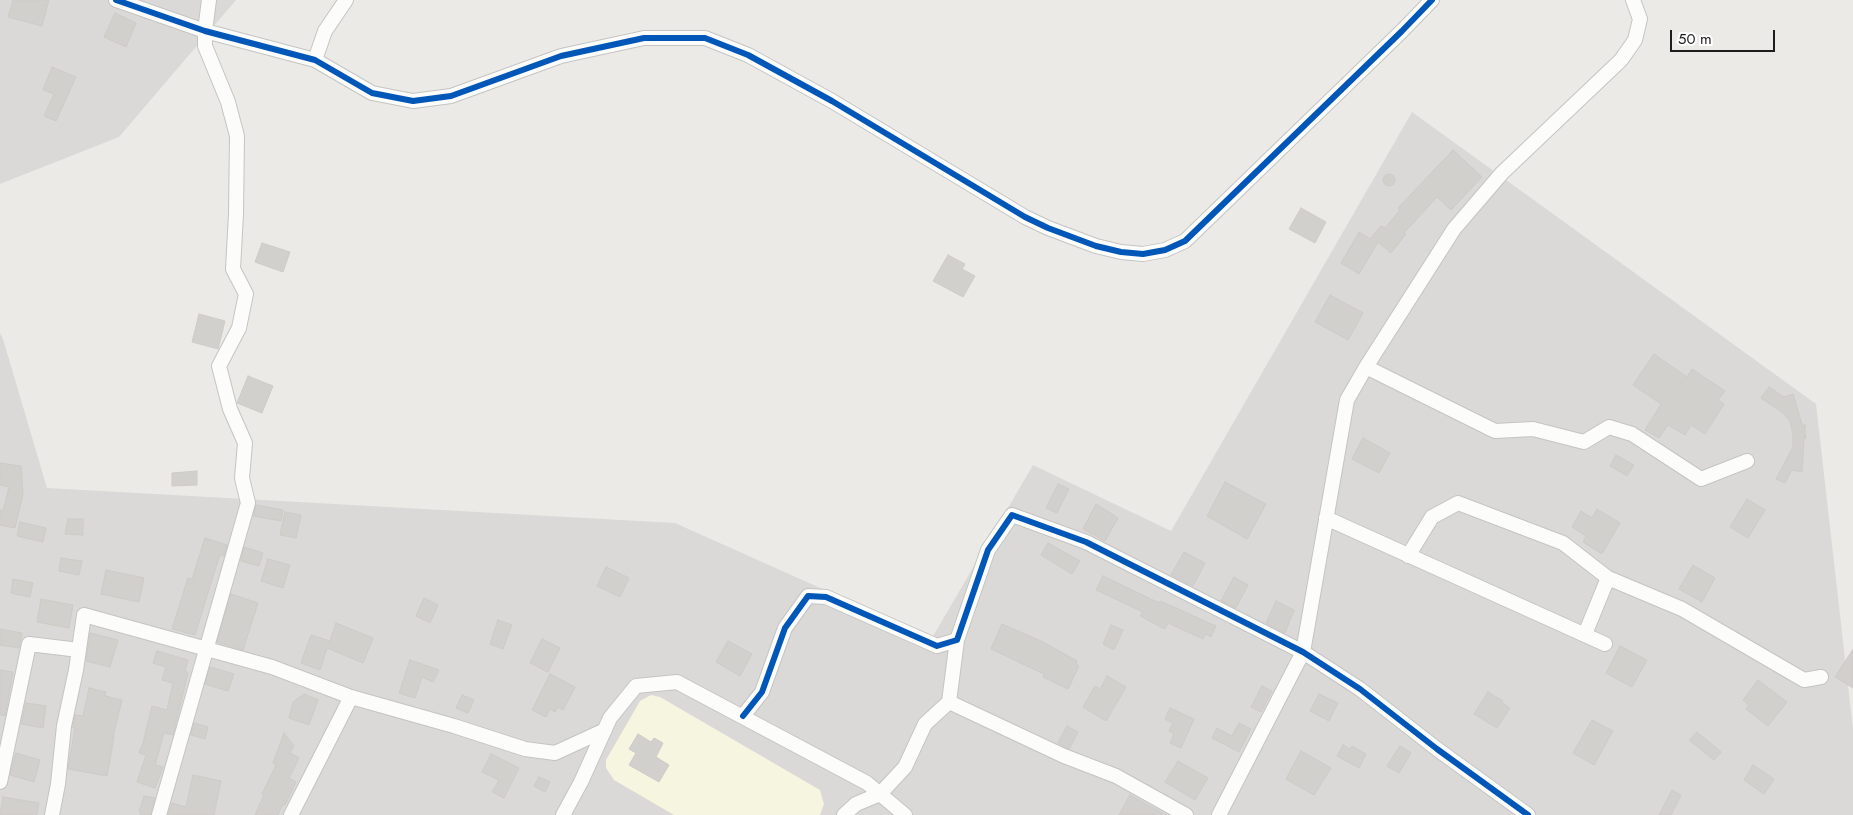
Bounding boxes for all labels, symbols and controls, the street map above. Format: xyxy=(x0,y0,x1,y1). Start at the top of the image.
scale bar xyxy=(1673,20,1778,52)
text: 50 m xyxy=(1678,28,1712,50)

